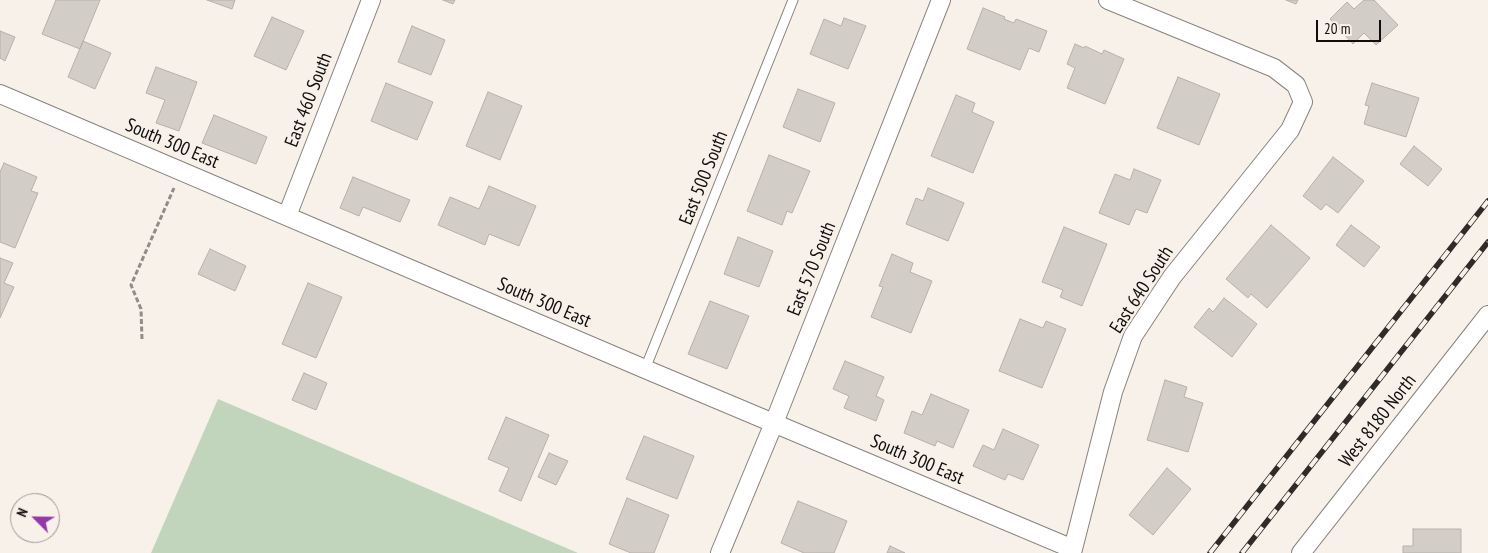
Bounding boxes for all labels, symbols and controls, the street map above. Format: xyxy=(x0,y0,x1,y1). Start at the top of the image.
scale bar xyxy=(1318,10,1383,42)
text: 20 m xyxy=(1324,19,1350,38)
street label: East 460 South xyxy=(281,50,337,150)
street label: South 300 East xyxy=(122,114,222,174)
street label: East 500 South xyxy=(675,128,733,228)
street label: East 570 South xyxy=(783,219,841,319)
street label: East 640 South xyxy=(1105,242,1179,338)
street label: South 300 East xyxy=(494,273,594,333)
street label: West 8180 North xyxy=(1335,370,1421,472)
street label: South 300 East xyxy=(867,430,967,490)
north arrow xyxy=(10,493,60,543)
text: N xyxy=(12,506,32,520)

